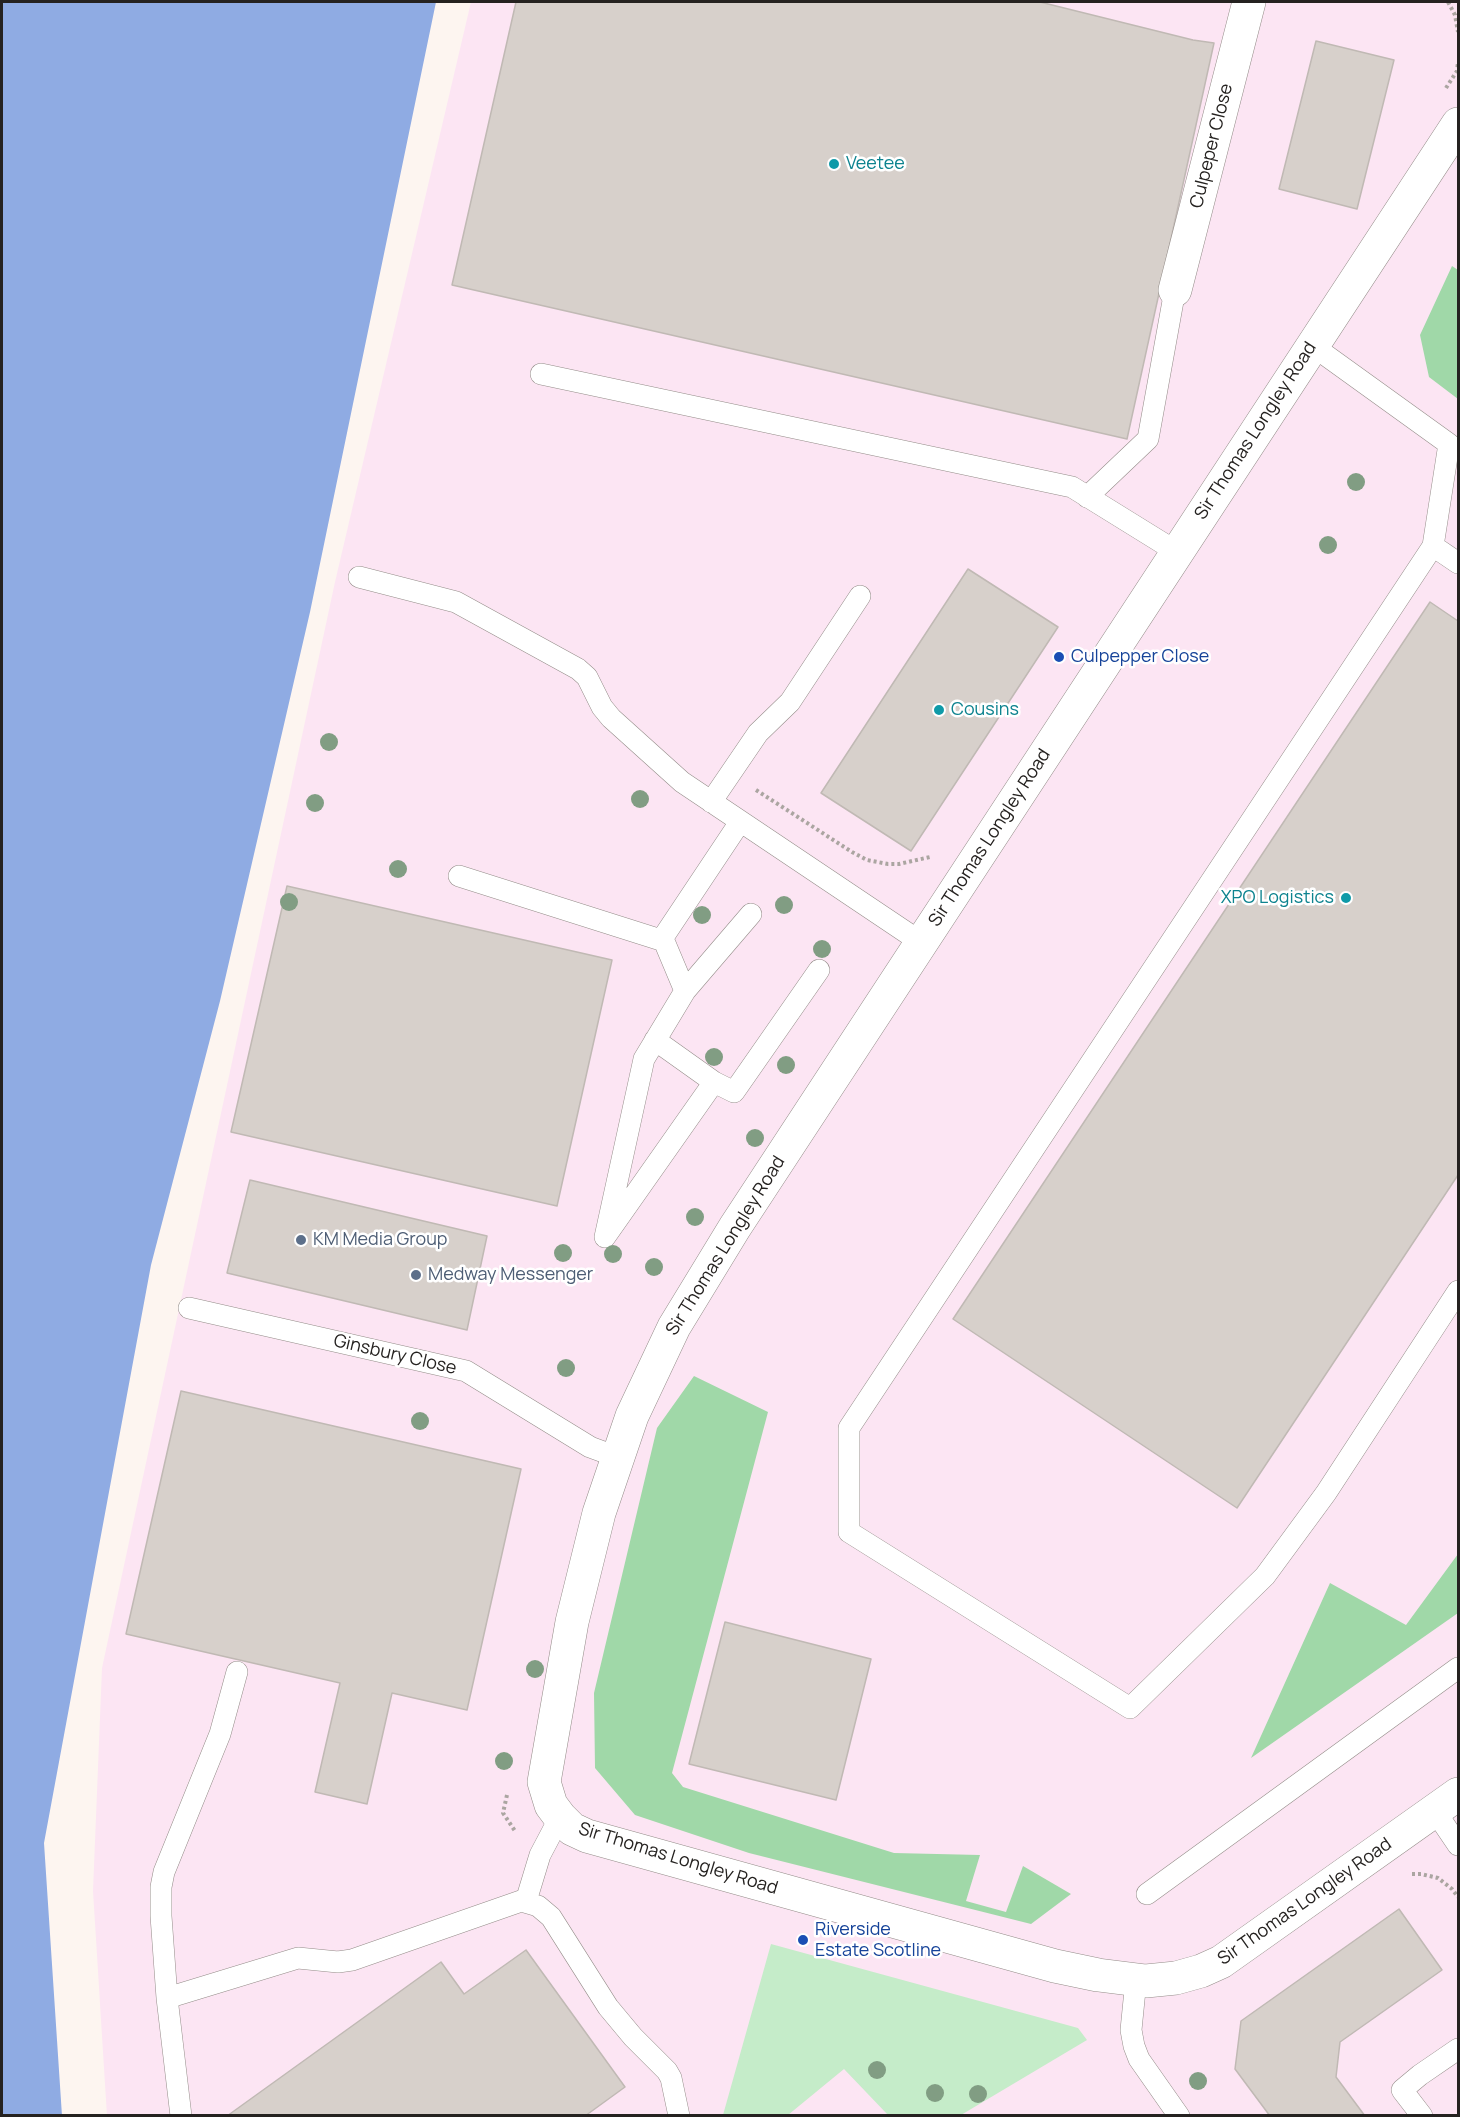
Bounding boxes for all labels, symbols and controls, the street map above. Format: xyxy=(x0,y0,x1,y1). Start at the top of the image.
street label: Culpeper Close xyxy=(1186,82,1238,210)
place label: Veetee xyxy=(846,153,905,175)
marker: Veetee xyxy=(827,157,841,171)
street label: Sir Thomas Longley Road xyxy=(1191,338,1321,524)
place label: Culpepper Close xyxy=(1071,646,1209,668)
marker: Culpepper Close xyxy=(1052,650,1066,664)
place label: Cousins xyxy=(951,699,1019,721)
marker: Cousins xyxy=(932,703,946,717)
street label: Sir Thomas Longley Road xyxy=(925,745,1055,931)
place label: XPO Logistics xyxy=(1221,887,1334,909)
marker: XPO Logistics xyxy=(1339,891,1353,905)
street label: Sir Thomas Longley Road xyxy=(662,1152,790,1340)
place label: KM Media Group xyxy=(313,1229,448,1251)
marker: KM Media Group xyxy=(294,1233,308,1247)
place label: Medway Messenger xyxy=(428,1264,593,1286)
marker: Medway Messenger xyxy=(409,1268,423,1282)
street label: Ginsbury Close xyxy=(331,1330,459,1380)
street label: Sir Thomas Longley Road xyxy=(576,1818,780,1900)
street label: Sir Thomas Longley Road xyxy=(1214,1834,1396,1970)
place label: Riverside Estate Scotline xyxy=(815,1919,941,1962)
marker: Riverside Estate Scotline xyxy=(796,1933,810,1947)

